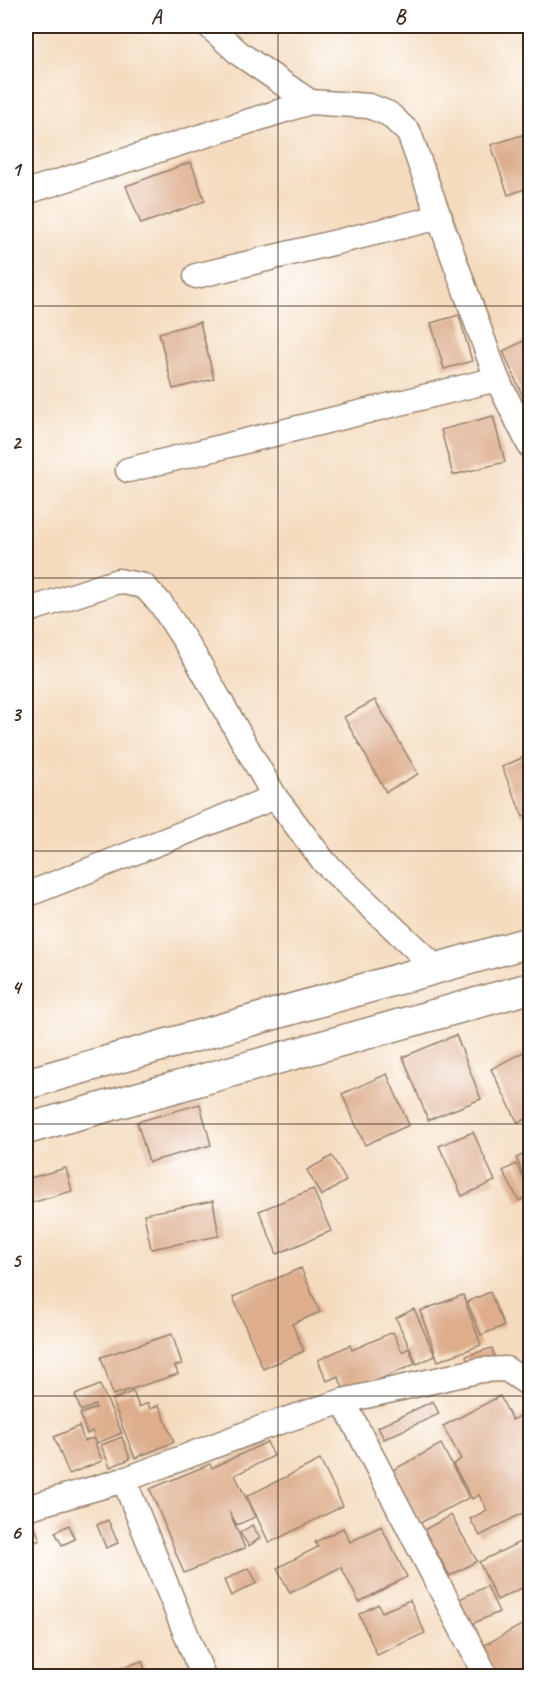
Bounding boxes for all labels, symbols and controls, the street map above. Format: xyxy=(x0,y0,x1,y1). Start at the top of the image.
text: A xyxy=(151,4,163,29)
text: B xyxy=(395,4,407,29)
text: 1 xyxy=(12,157,23,182)
text: 2 xyxy=(12,430,23,455)
text: 3 xyxy=(12,702,23,727)
text: 4 xyxy=(12,975,24,1000)
text: 5 xyxy=(12,1248,23,1273)
text: 6 xyxy=(11,1520,22,1545)

